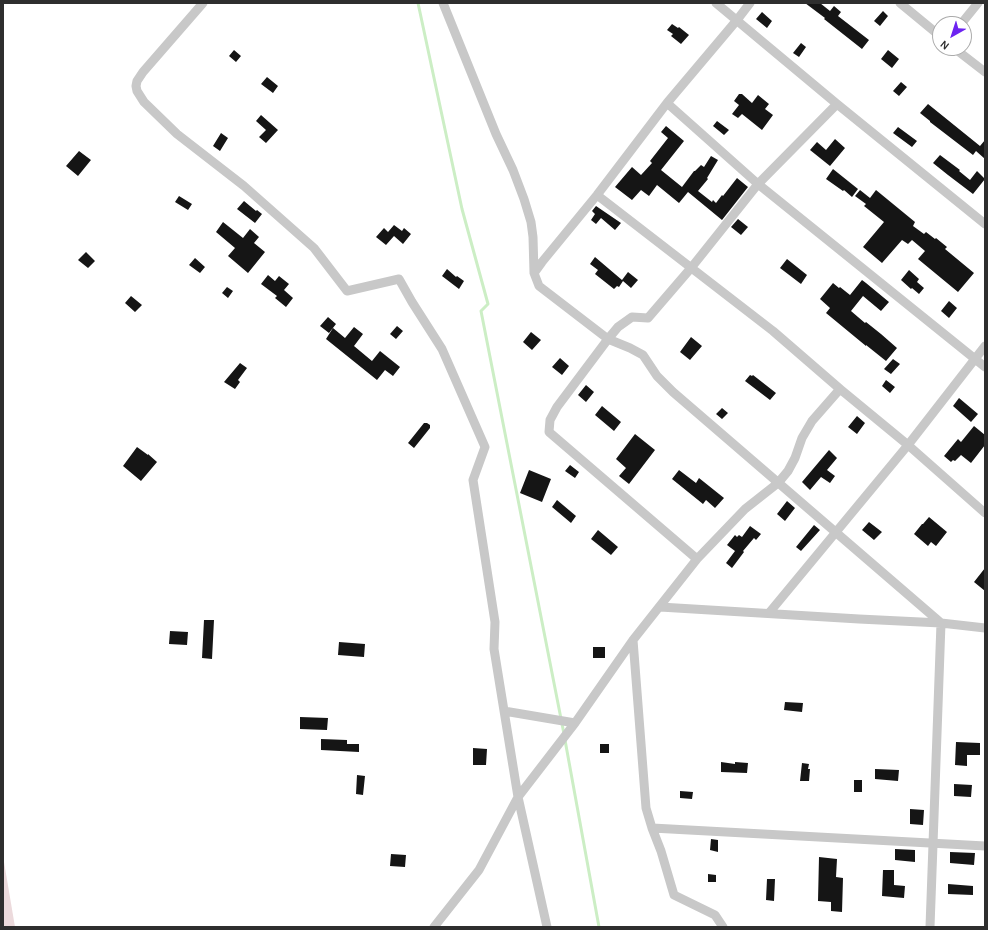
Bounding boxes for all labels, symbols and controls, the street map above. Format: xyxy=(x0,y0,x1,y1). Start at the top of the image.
north arrow xyxy=(932,16,972,56)
text: N xyxy=(938,37,952,52)

